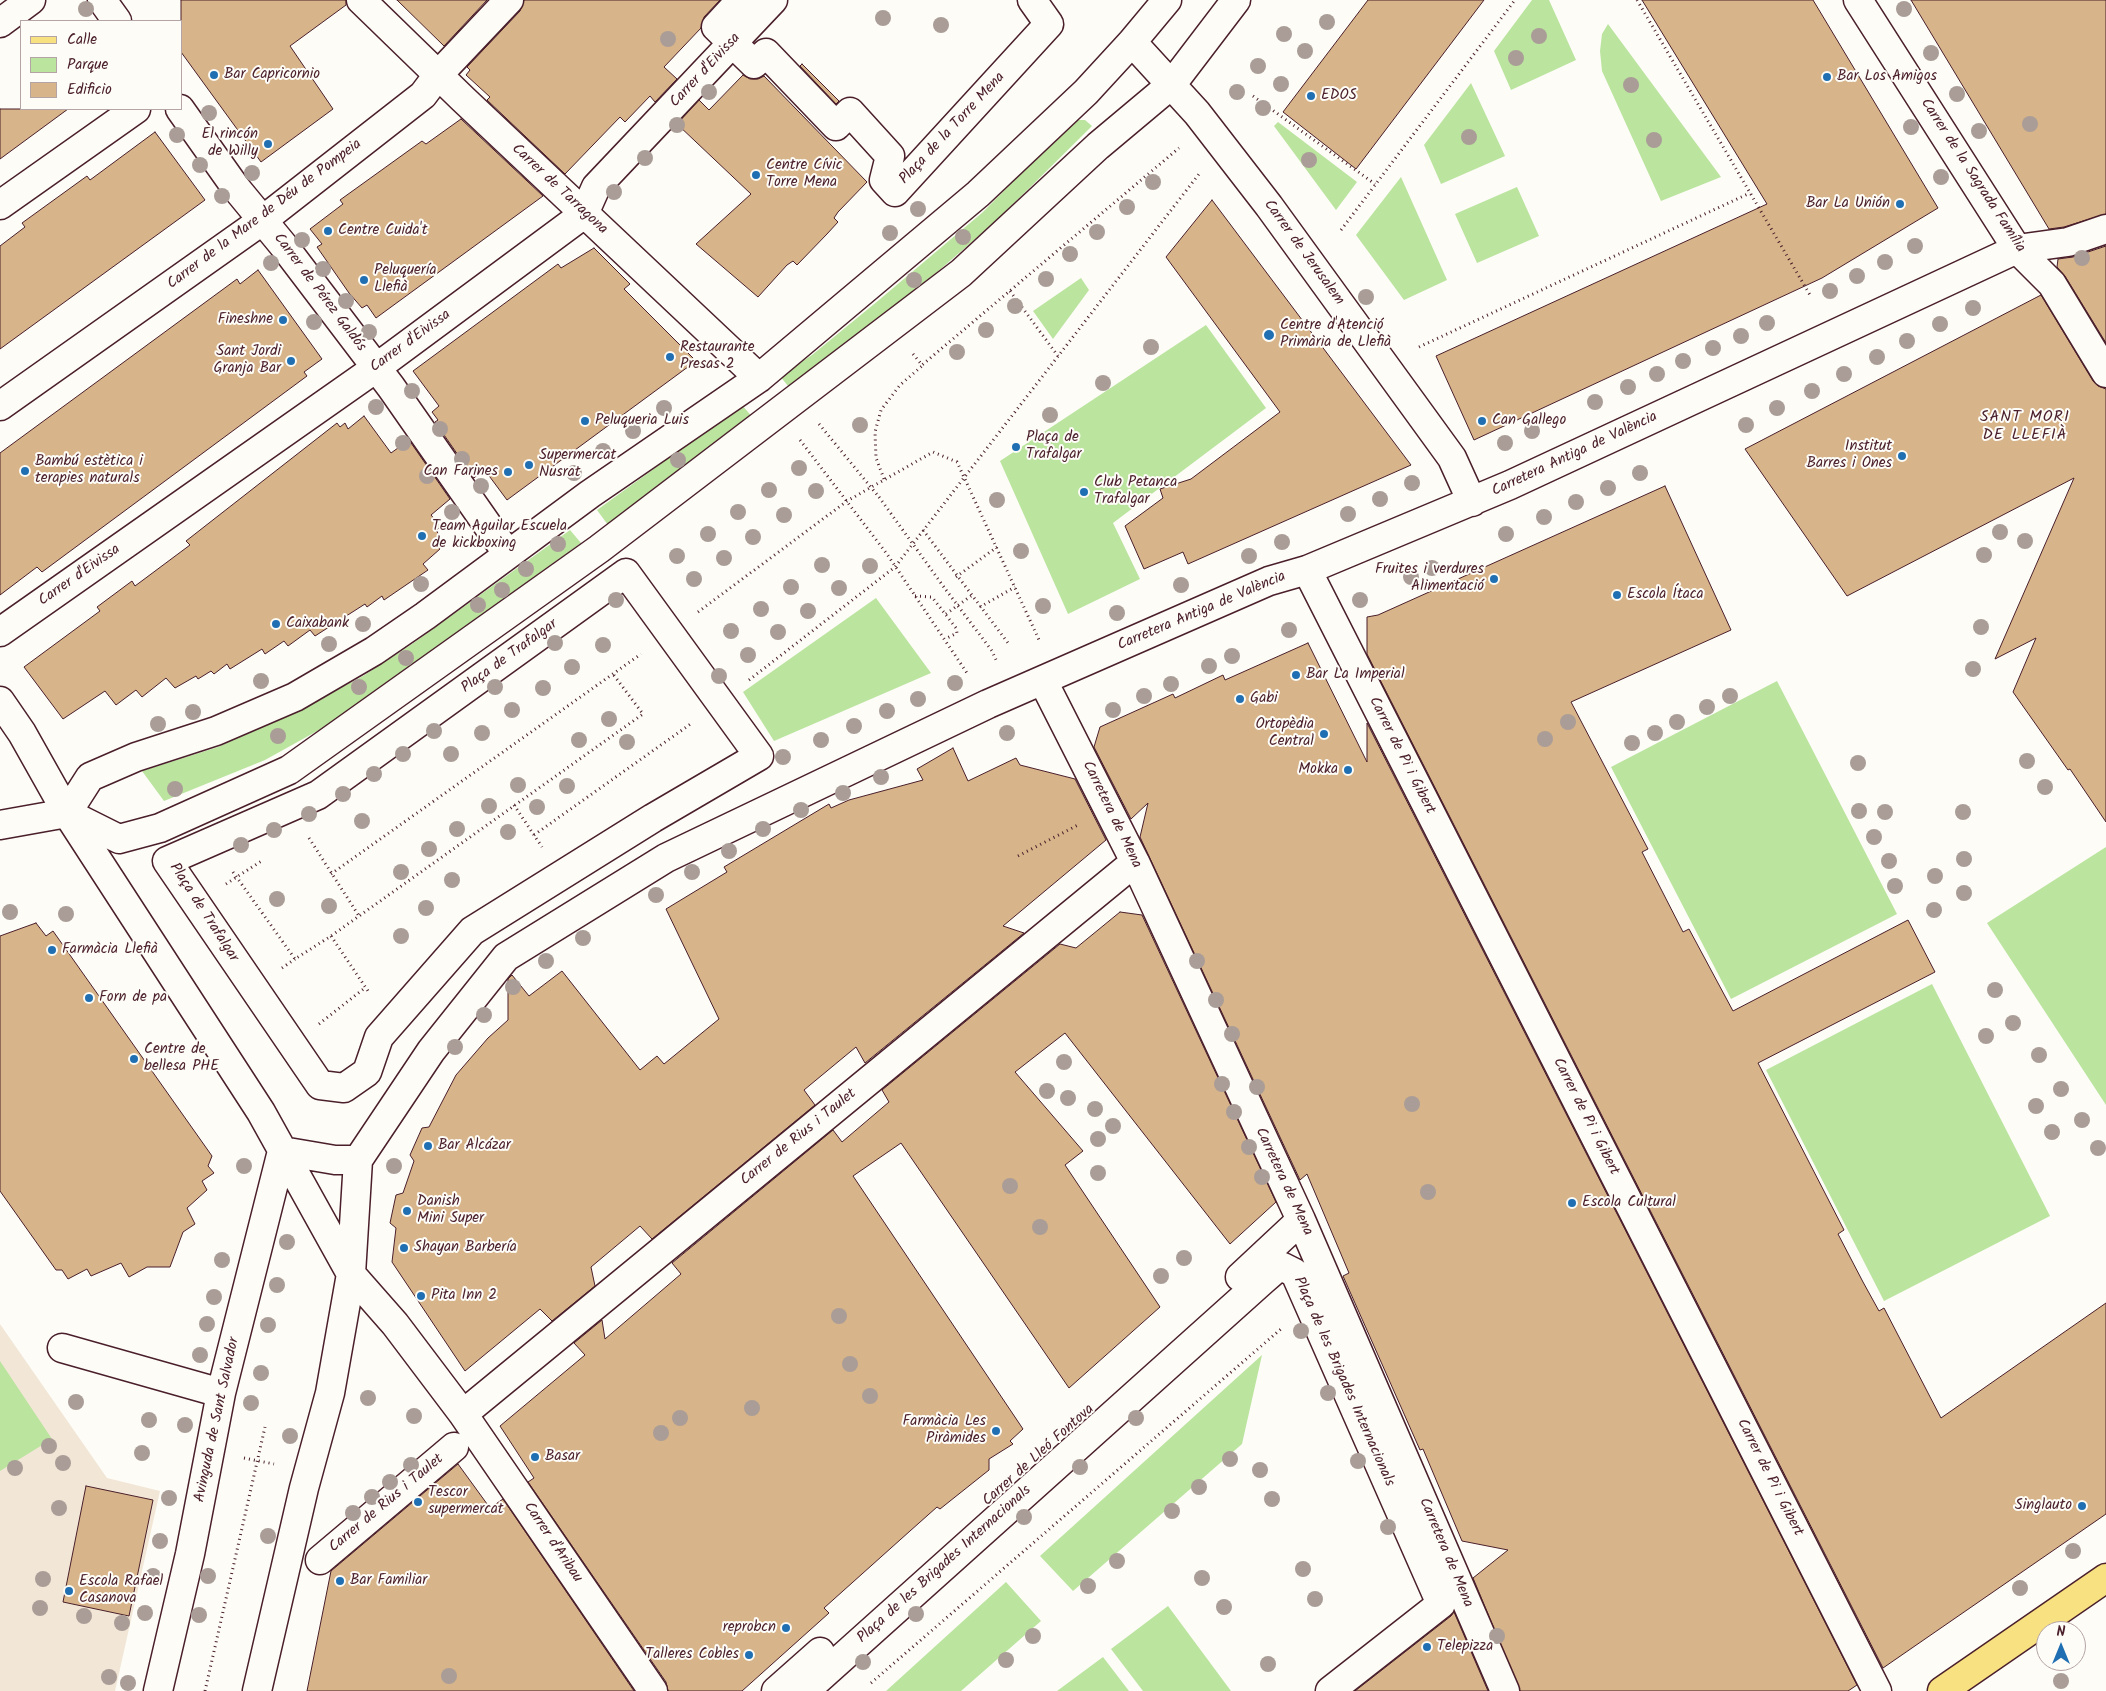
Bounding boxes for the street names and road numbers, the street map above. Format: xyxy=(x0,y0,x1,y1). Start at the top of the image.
street label: Carrer d'Eivissa xyxy=(667,30,745,112)
street label: Plaça de la Torre Mena xyxy=(896,69,1010,189)
street label: Carrer de la Sagrada Família xyxy=(1915,96,2029,256)
street label: Carrer de la Mare de Déu de Pompeia xyxy=(164,136,366,294)
street label: Carrer de Tarragona xyxy=(507,141,611,239)
street label: Carrer de Jerusalem xyxy=(1259,197,1347,309)
street label: Carrer de Pérez Galdós xyxy=(269,230,369,356)
street label: Carrer d'Eivissa xyxy=(367,307,455,377)
street label: Carretera Antiga de València xyxy=(1489,409,1661,501)
street label: Carrer d'Eivissa xyxy=(36,541,124,611)
street label: Carretera Antiga de València xyxy=(1115,568,1289,656)
street label: Plaça de Trafalgar xyxy=(458,616,562,698)
street label: Carrer de Pi i Gibert xyxy=(1364,694,1438,818)
street label: Carretera de Mena xyxy=(1077,758,1145,872)
street label: Plaça de Trafalgar xyxy=(164,860,242,966)
street label: Carrer de Pi i Gibert xyxy=(1548,1055,1622,1179)
street label: Carrer de Rius i Taulet xyxy=(737,1086,861,1190)
street label: Carretera de Mena xyxy=(1250,1125,1316,1239)
street label: Plaça de les Brigades Internacionals xyxy=(1288,1274,1398,1490)
street label: Avinguda de Sant Salvador xyxy=(192,1336,244,1504)
street label: Carrer de Lleó Fontova xyxy=(979,1401,1099,1511)
street label: Carrer de Pi i Gibert xyxy=(1732,1416,1806,1540)
street label: Carrer de Rius i Taulet xyxy=(326,1451,448,1557)
street label: Plaça de les Brigades Internacionals xyxy=(854,1482,1036,1648)
street label: Carretera de Mena xyxy=(1414,1496,1476,1610)
street label: Carrer d'Aribau xyxy=(519,1499,585,1587)

